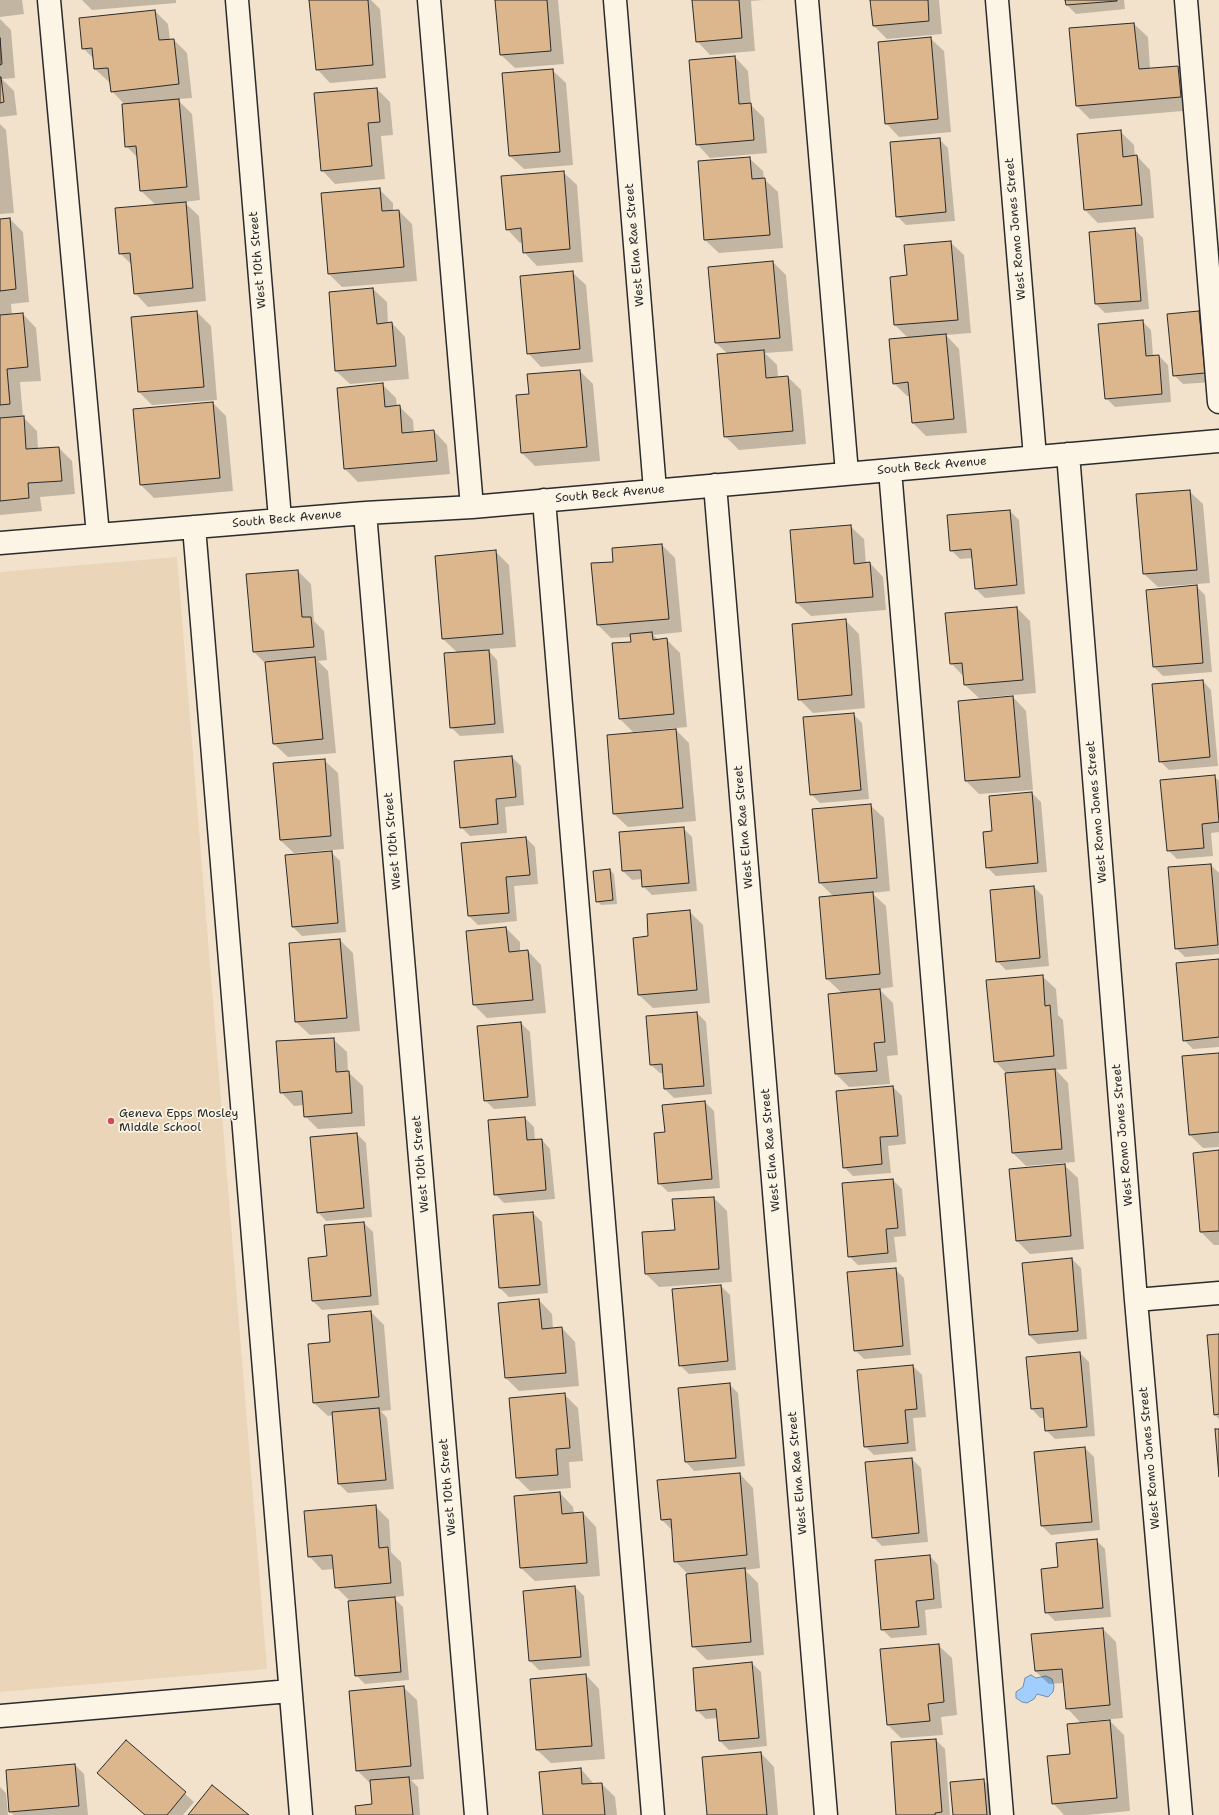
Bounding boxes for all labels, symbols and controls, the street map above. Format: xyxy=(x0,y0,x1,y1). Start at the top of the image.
street label: West Romo Jones Street xyxy=(1003,157,1029,301)
street label: West Elna Rae Street xyxy=(622,183,648,307)
street label: West 10th Street xyxy=(247,211,269,309)
street label: South Beck Avenue xyxy=(877,454,987,478)
street label: South Beck Avenue xyxy=(555,482,665,506)
street label: South Beck Avenue xyxy=(232,507,342,531)
street label: West Romo Jones Street xyxy=(1084,740,1110,884)
street label: West Elna Rae Street xyxy=(731,765,757,889)
street label: West 10th Street xyxy=(382,792,404,890)
street label: West Romo Jones Street xyxy=(1110,1063,1136,1207)
street label: West Elna Rae Street xyxy=(758,1088,784,1212)
place label: Geneva Epps Mosley Middle School xyxy=(119,1107,238,1135)
street label: West 10th Street xyxy=(410,1115,432,1213)
marker: Geneva Epps Mosley Middle School xyxy=(106,1116,116,1126)
street label: West Romo Jones Street xyxy=(1137,1386,1163,1530)
street label: West Elna Rae Street xyxy=(785,1411,811,1535)
street label: West 10th Street xyxy=(437,1438,459,1536)

